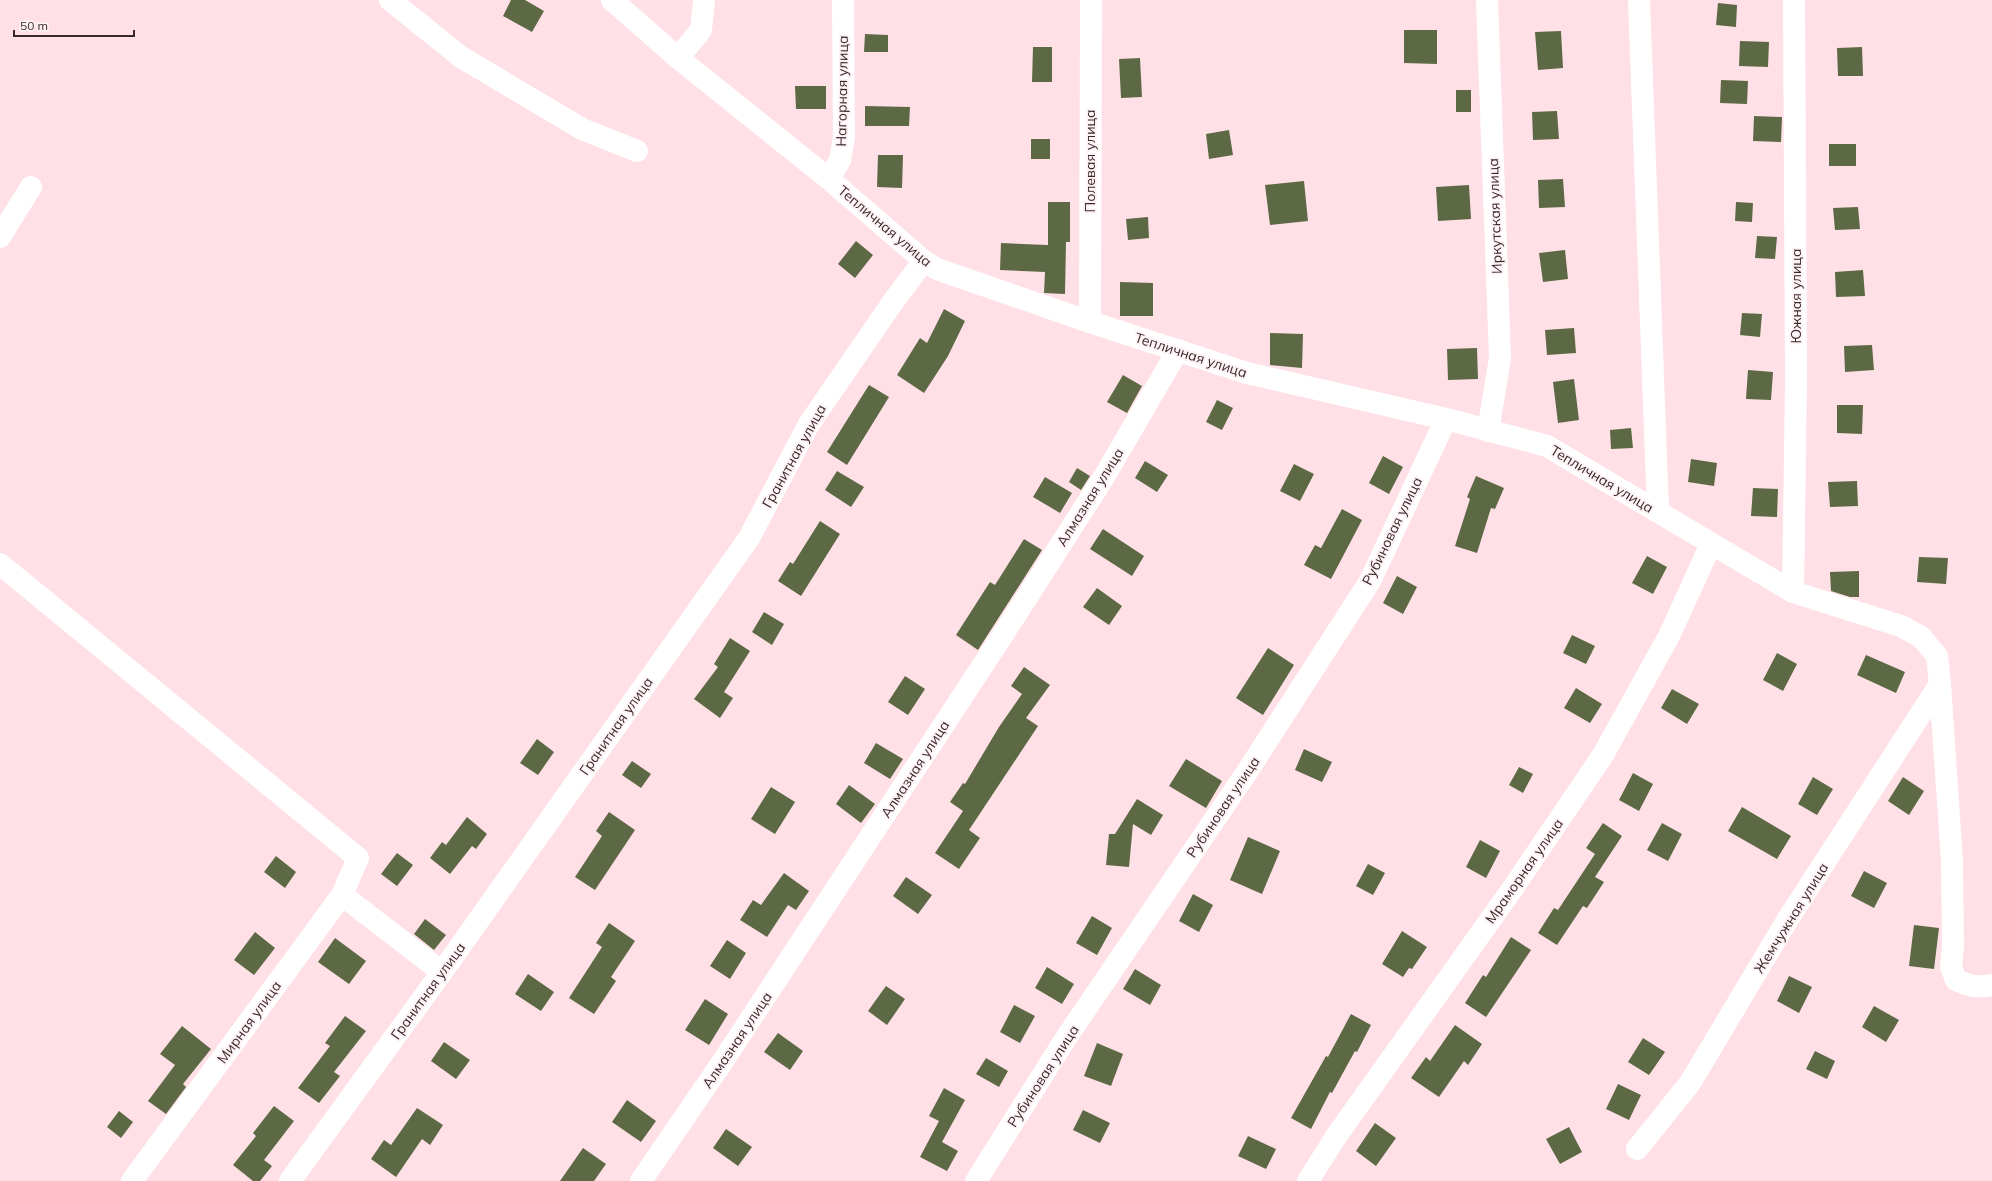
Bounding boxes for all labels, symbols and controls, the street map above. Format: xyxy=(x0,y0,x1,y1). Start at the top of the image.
scale bar xyxy=(14,12,134,38)
text: 50 m xyxy=(20,18,48,33)
street label: Нагорная улица xyxy=(832,35,852,147)
street label: Полевая улица xyxy=(1081,109,1099,213)
street label: Иркутская улица xyxy=(1484,158,1506,274)
street label: Тепличная улица xyxy=(834,182,936,270)
street label: Южная улица xyxy=(1787,249,1805,343)
street label: Тепличная улица xyxy=(1133,328,1249,382)
street label: Гранитная улица xyxy=(758,401,830,511)
street label: Тепличная улица xyxy=(1547,441,1657,517)
street label: Алмазная улица xyxy=(1053,444,1127,550)
street label: Рубиновая улица xyxy=(1358,474,1426,588)
street label: Гранитная улица xyxy=(575,673,657,779)
street label: Алмазная улица xyxy=(877,717,953,821)
street label: Рубиновая улица xyxy=(1182,753,1264,861)
street label: Мраморная улица xyxy=(1481,815,1567,927)
street label: Жемчужная улица xyxy=(1750,859,1832,977)
street label: Гранитная улица xyxy=(387,939,469,1043)
street label: Мирная улица xyxy=(213,977,285,1067)
street label: Алмазная улица xyxy=(698,988,776,1092)
street label: Рубиновая улица xyxy=(1003,1022,1083,1130)

